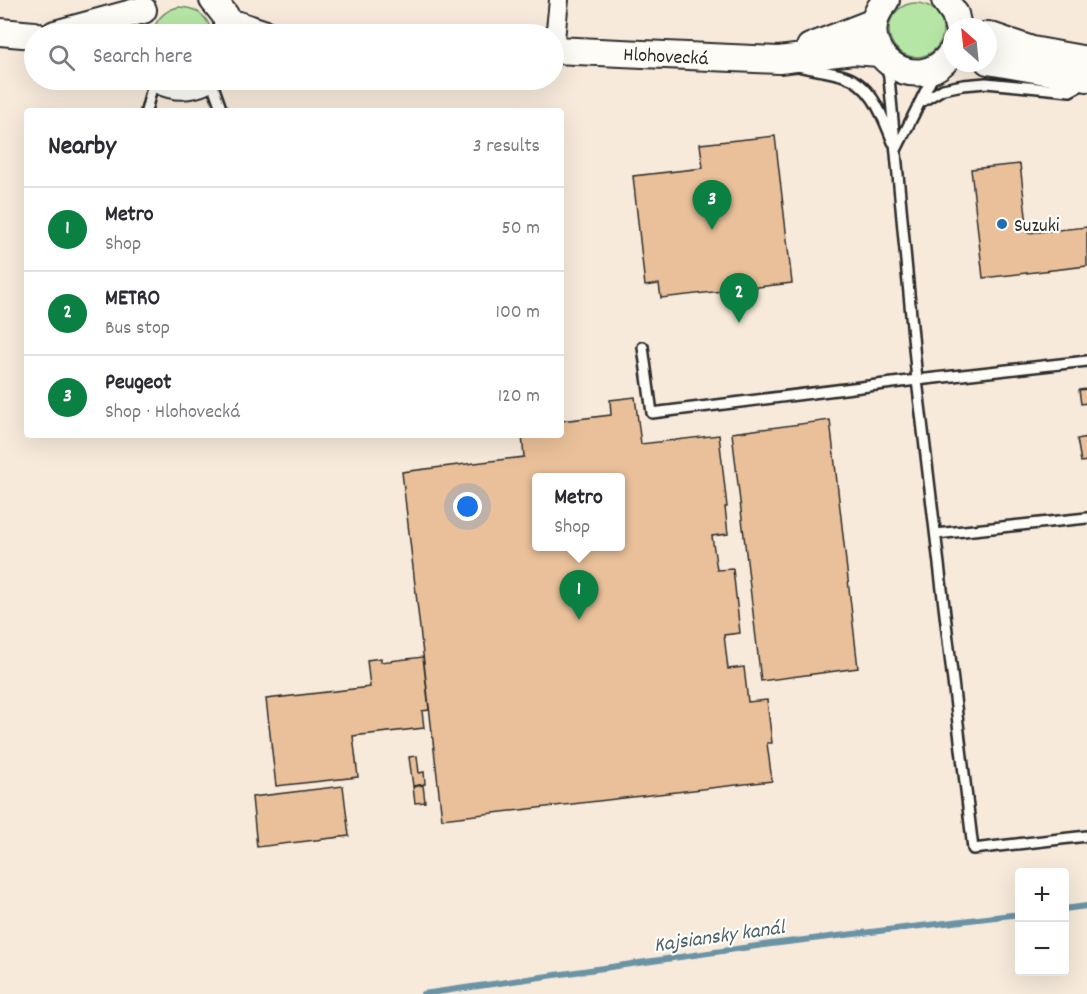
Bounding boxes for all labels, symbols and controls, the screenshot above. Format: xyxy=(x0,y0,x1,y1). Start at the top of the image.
north arrow xyxy=(943,18,997,72)
search box xyxy=(24,24,564,90)
icon: search xyxy=(45,41,78,74)
text: Search here xyxy=(93,42,192,73)
street label: Hlohovecká xyxy=(623,42,709,74)
text: Nearby xyxy=(48,129,116,166)
text: 3 results xyxy=(473,133,540,161)
pin: 3 xyxy=(692,180,732,230)
text: Metro xyxy=(105,200,154,231)
place label: Suzuki xyxy=(1014,213,1060,241)
text: 1 xyxy=(65,215,70,243)
text: 50 m xyxy=(502,215,540,243)
marker: Suzuki xyxy=(995,217,1009,231)
text: Shop xyxy=(105,231,141,259)
pin: 2 xyxy=(720,274,758,323)
text: METRO xyxy=(105,284,160,315)
text: 2 xyxy=(63,299,72,327)
text: 100 m xyxy=(496,299,540,327)
text: Bus stop xyxy=(105,315,170,343)
text: Peugeot xyxy=(105,368,171,399)
text: 3 xyxy=(63,383,72,411)
text: 120 m xyxy=(498,383,540,411)
text: Shop · Hlohovecká xyxy=(105,399,240,427)
popup xyxy=(532,473,625,551)
text: Metro xyxy=(554,483,603,514)
your location xyxy=(453,492,482,521)
text: Shop xyxy=(554,514,590,542)
pin: 1 xyxy=(560,570,598,620)
map controls xyxy=(1015,868,1069,976)
button: + xyxy=(1015,868,1069,922)
water label: Kajsiansky kanál xyxy=(652,914,789,962)
button: − xyxy=(1015,922,1069,976)

